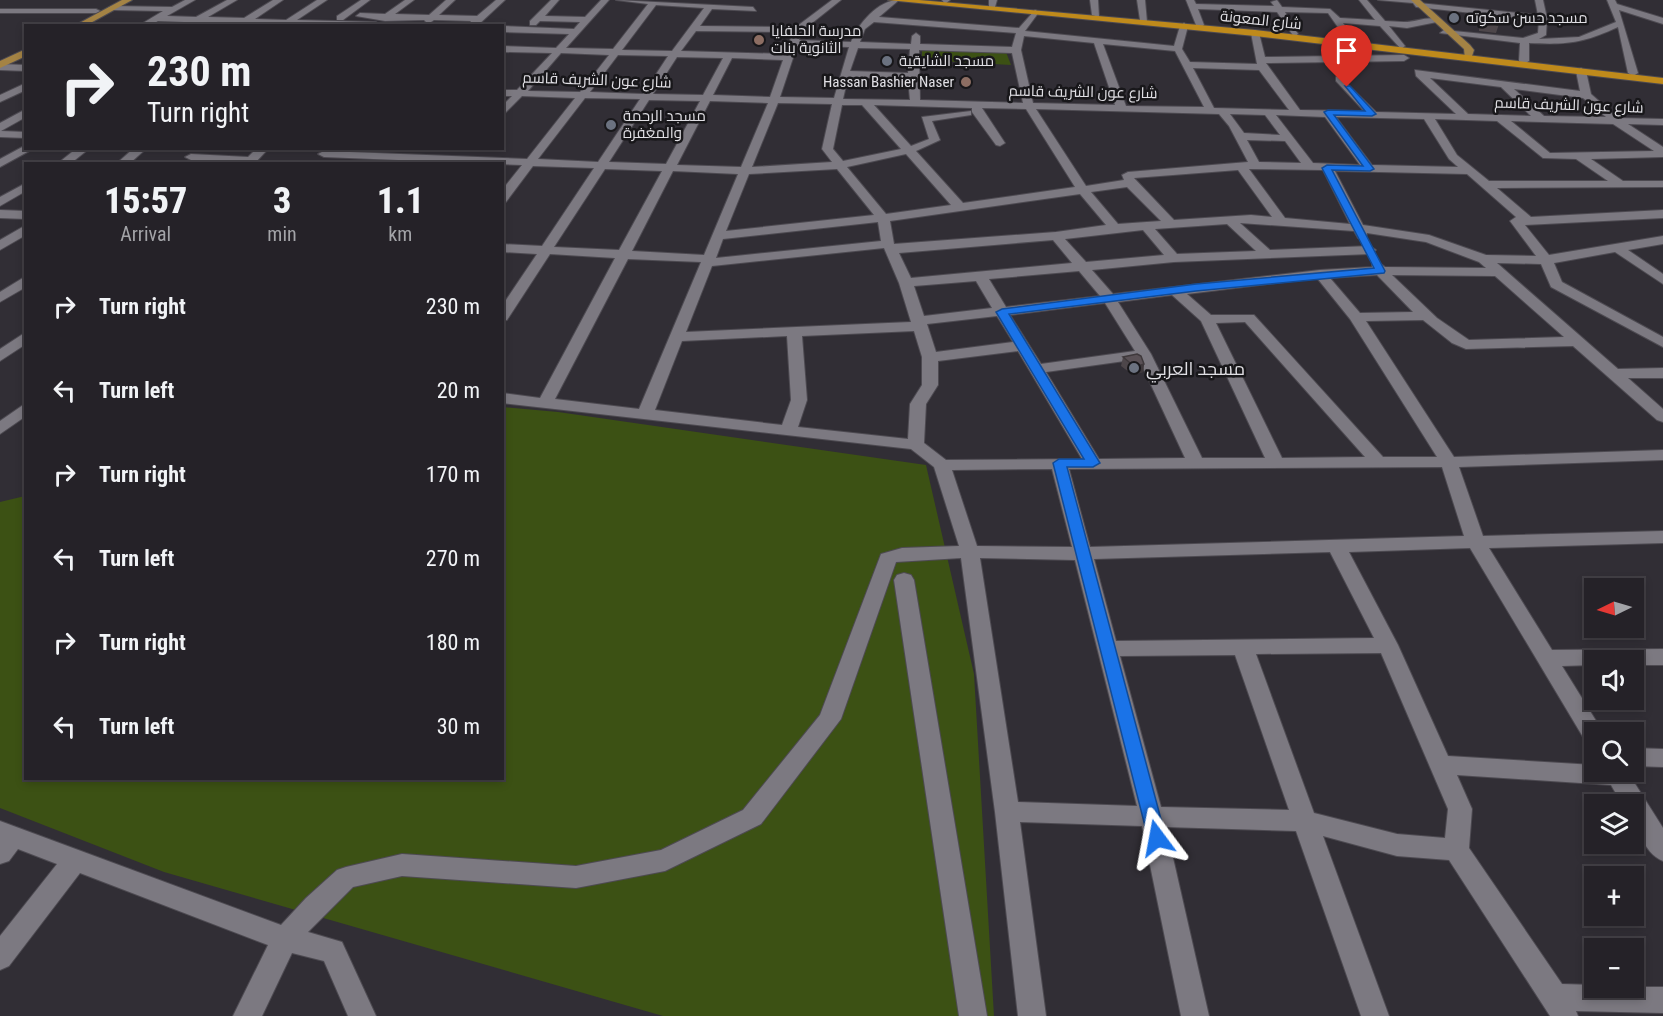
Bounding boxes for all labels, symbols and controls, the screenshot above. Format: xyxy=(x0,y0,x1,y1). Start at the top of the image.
street label: شارع المعونة xyxy=(1219,7,1303,35)
place label: مسجد حسن سكوته xyxy=(1466,9,1588,28)
marker: مسجد حسن سكوته xyxy=(1447,11,1461,25)
place label: مدرسة الحلفايا الثانوية بنات xyxy=(771,22,861,57)
pin xyxy=(1321,25,1372,87)
marker: مدرسة الحلفايا الثانوية بنات xyxy=(752,33,766,47)
icon: arrive xyxy=(1330,34,1363,67)
text: 230 m xyxy=(147,47,252,96)
icon: right xyxy=(48,48,126,126)
place label: مسجد الشايقية xyxy=(899,52,994,70)
marker: مسجد الشايقية xyxy=(880,54,894,68)
street label: شارع عون الشريف قاسم xyxy=(522,68,672,94)
place label: Hassan Bashier Naser xyxy=(823,73,954,91)
marker: Hassan Bashier Naser xyxy=(959,75,973,89)
street label: شارع عون الشريف قاسم xyxy=(1008,82,1158,104)
street label: شارع عون الشريف قاسم xyxy=(1494,93,1644,119)
text: Turn right xyxy=(147,97,249,129)
place label: مسجد الرحمة والمغفرة xyxy=(623,107,706,142)
marker: مسجد الرحمة والمغفرة xyxy=(604,118,618,132)
text: 15:57 xyxy=(104,180,187,222)
text: 3 xyxy=(273,180,291,222)
text: 1.1 xyxy=(377,180,424,222)
text: Arrival xyxy=(120,222,171,246)
text: min xyxy=(267,222,297,246)
text: km xyxy=(388,222,412,246)
icon: right xyxy=(48,290,81,323)
text: Turn right xyxy=(99,294,186,319)
text: 230 m xyxy=(426,294,480,319)
place label: مسجد العربي xyxy=(1146,358,1245,383)
marker: مسجد العربي xyxy=(1127,361,1141,375)
icon: left xyxy=(48,374,81,407)
text: Turn left xyxy=(99,378,174,403)
text: 20 m xyxy=(437,378,480,403)
icon: right xyxy=(48,458,81,491)
text: Turn right xyxy=(99,462,186,487)
text: 170 m xyxy=(426,462,480,487)
icon: left xyxy=(48,542,81,575)
text: Turn left xyxy=(99,546,174,571)
text: 270 m xyxy=(426,546,480,571)
north arrow xyxy=(1584,578,1644,638)
map controls xyxy=(1584,578,1644,998)
icon: right xyxy=(48,626,81,659)
text: Turn right xyxy=(99,630,186,655)
text: 180 m xyxy=(426,630,480,655)
button: sound xyxy=(1584,650,1644,710)
icon: left xyxy=(48,710,81,743)
text: Turn left xyxy=(99,714,174,739)
text: 30 m xyxy=(437,714,480,739)
button: search xyxy=(1584,722,1644,782)
button: layers xyxy=(1584,794,1644,854)
position arrow xyxy=(1125,806,1189,870)
button: + xyxy=(1584,866,1644,926)
button: − xyxy=(1584,938,1644,998)

